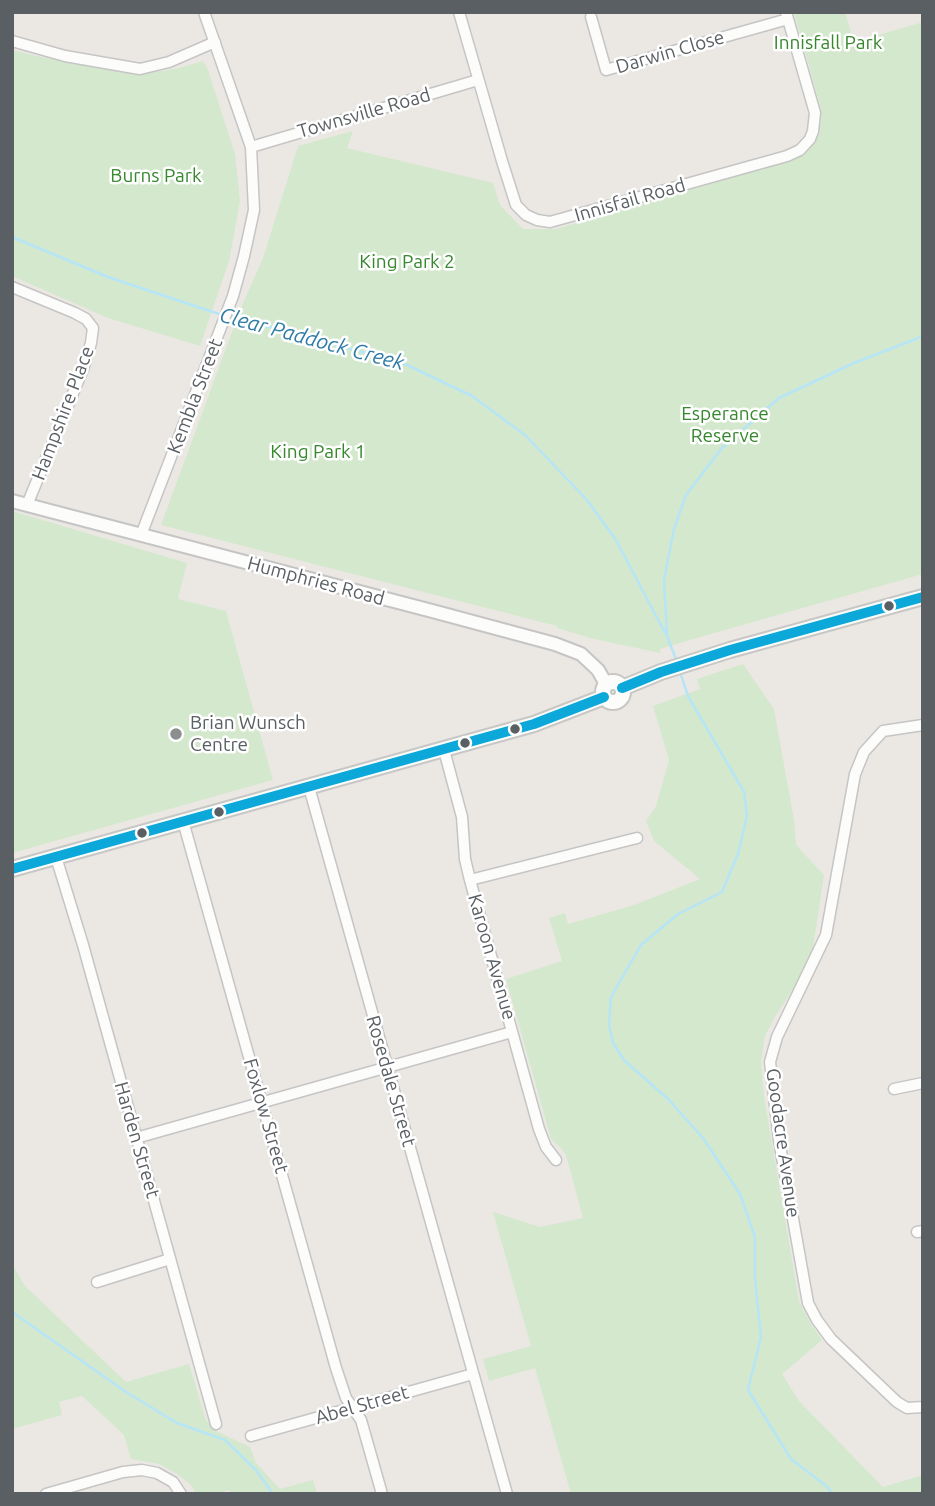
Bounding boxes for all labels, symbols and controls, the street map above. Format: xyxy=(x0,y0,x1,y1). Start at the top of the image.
street label: Darwin Close xyxy=(613,26,727,78)
park label: Innisfall Park xyxy=(774,32,882,54)
street label: Townsville Road xyxy=(295,83,433,143)
park label: Burns Park xyxy=(110,165,202,187)
street label: Innisfail Road xyxy=(572,173,688,227)
park label: King Park 2 xyxy=(359,251,455,273)
water label: Clear Paddock Creek xyxy=(217,302,407,376)
street label: Kembla Street xyxy=(163,335,227,457)
street label: Hampshire Place xyxy=(27,343,99,483)
park label: Esperance Reserve xyxy=(681,403,769,447)
park label: King Park 1 xyxy=(270,441,366,463)
street label: Humphries Road xyxy=(245,552,387,610)
unlabelled marker xyxy=(882,599,896,613)
place label: Brian Wunsch Centre xyxy=(190,712,306,756)
unlabelled marker xyxy=(508,722,522,736)
marker: Brian Wunsch Centre xyxy=(168,726,184,742)
unlabelled marker xyxy=(458,736,472,750)
unlabelled marker xyxy=(212,805,226,819)
unlabelled marker xyxy=(135,826,149,840)
street label: Karoon Avenue xyxy=(463,891,521,1023)
street label: Rosedale Street xyxy=(361,1013,421,1149)
street label: Foxlow Street xyxy=(239,1056,293,1176)
street label: Goodacre Avenue xyxy=(761,1067,805,1219)
street label: Harden Street xyxy=(109,1079,165,1201)
street label: Abel Street xyxy=(313,1381,411,1429)

